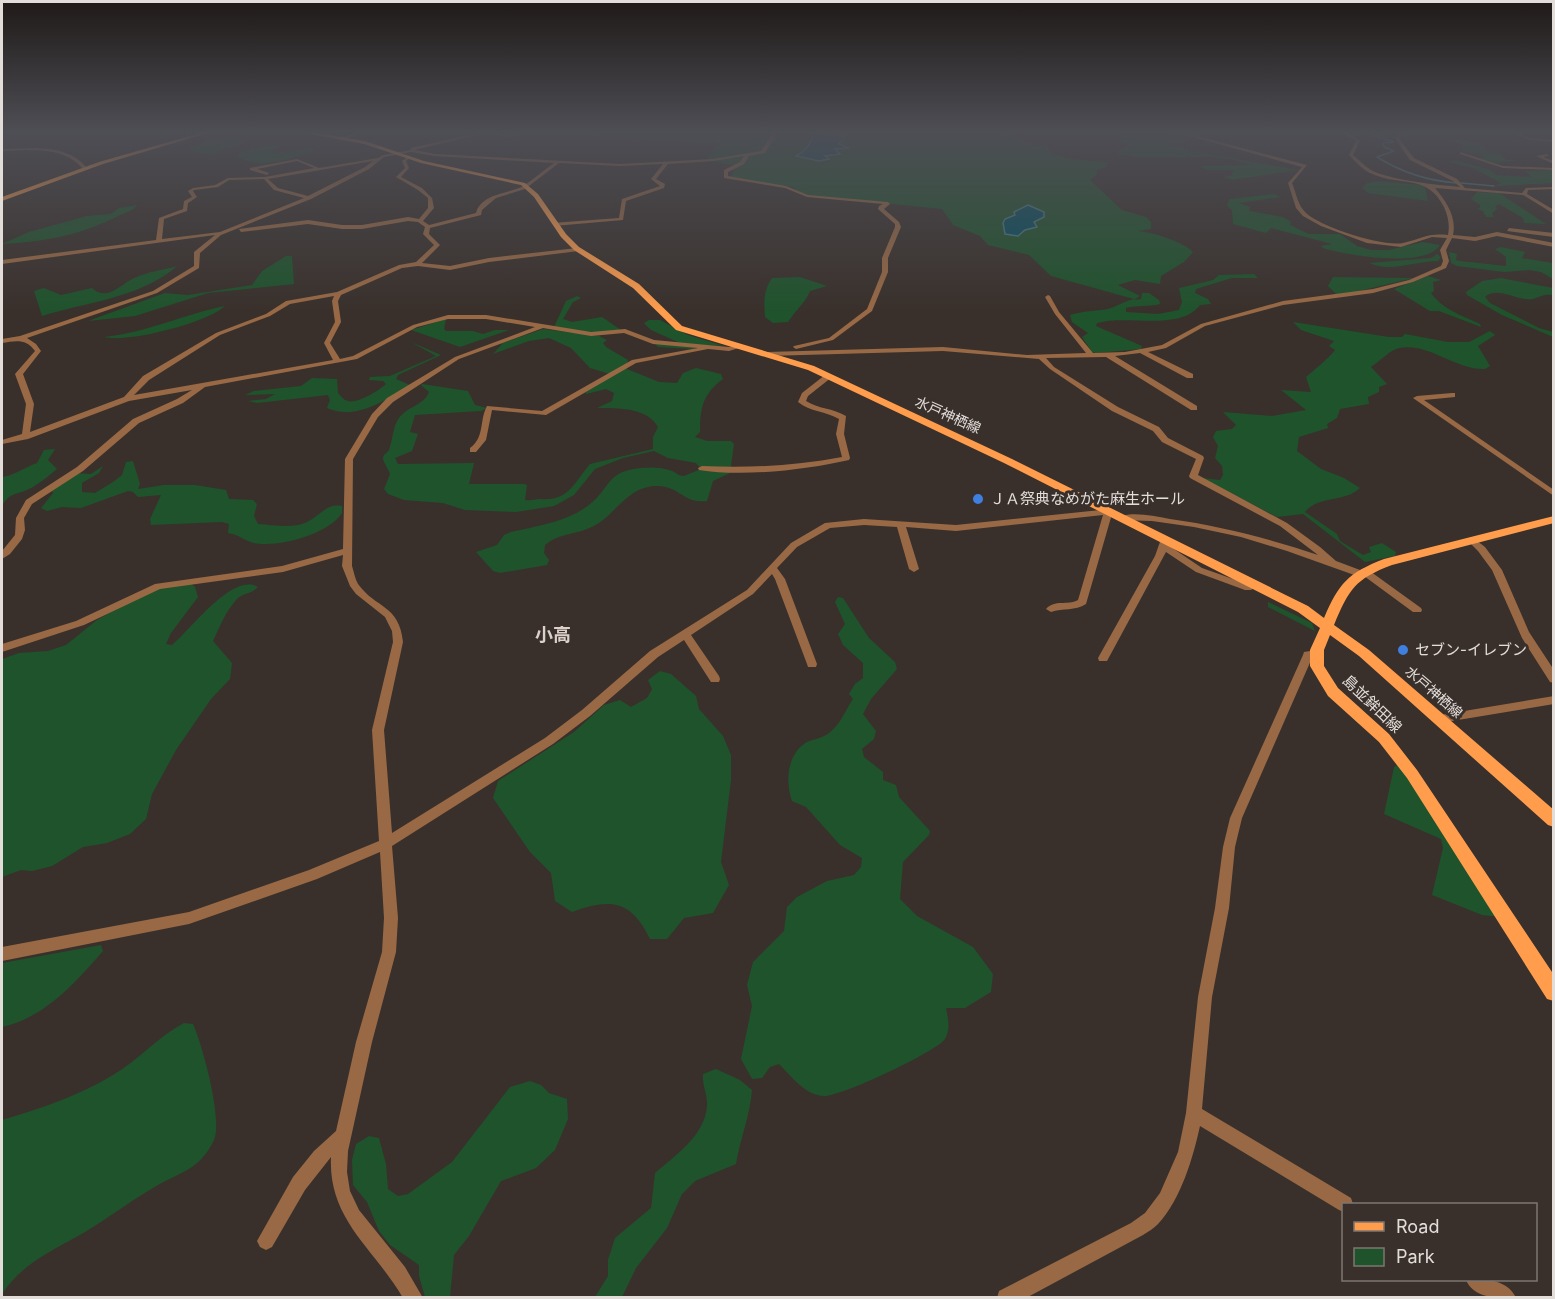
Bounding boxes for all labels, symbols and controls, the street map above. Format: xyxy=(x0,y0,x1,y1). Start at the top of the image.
street label: 水戸神栖線 xyxy=(913,393,984,437)
place label: ＪＡ祭典なめがた麻生ホール xyxy=(990,489,1185,508)
marker: ＪＡ祭典なめがた麻生ホール xyxy=(971,492,985,506)
district label: 小高 xyxy=(535,624,571,645)
place label: セブン-イレブン xyxy=(1415,640,1527,659)
marker: セブン-イレブン xyxy=(1396,643,1410,657)
street label: 水戸神栖線 xyxy=(1402,662,1466,721)
street label: 島並鉾田線 xyxy=(1339,671,1406,737)
legend xyxy=(1342,1203,1537,1281)
text: Road xyxy=(1396,1216,1439,1237)
text: Park xyxy=(1396,1246,1435,1267)

